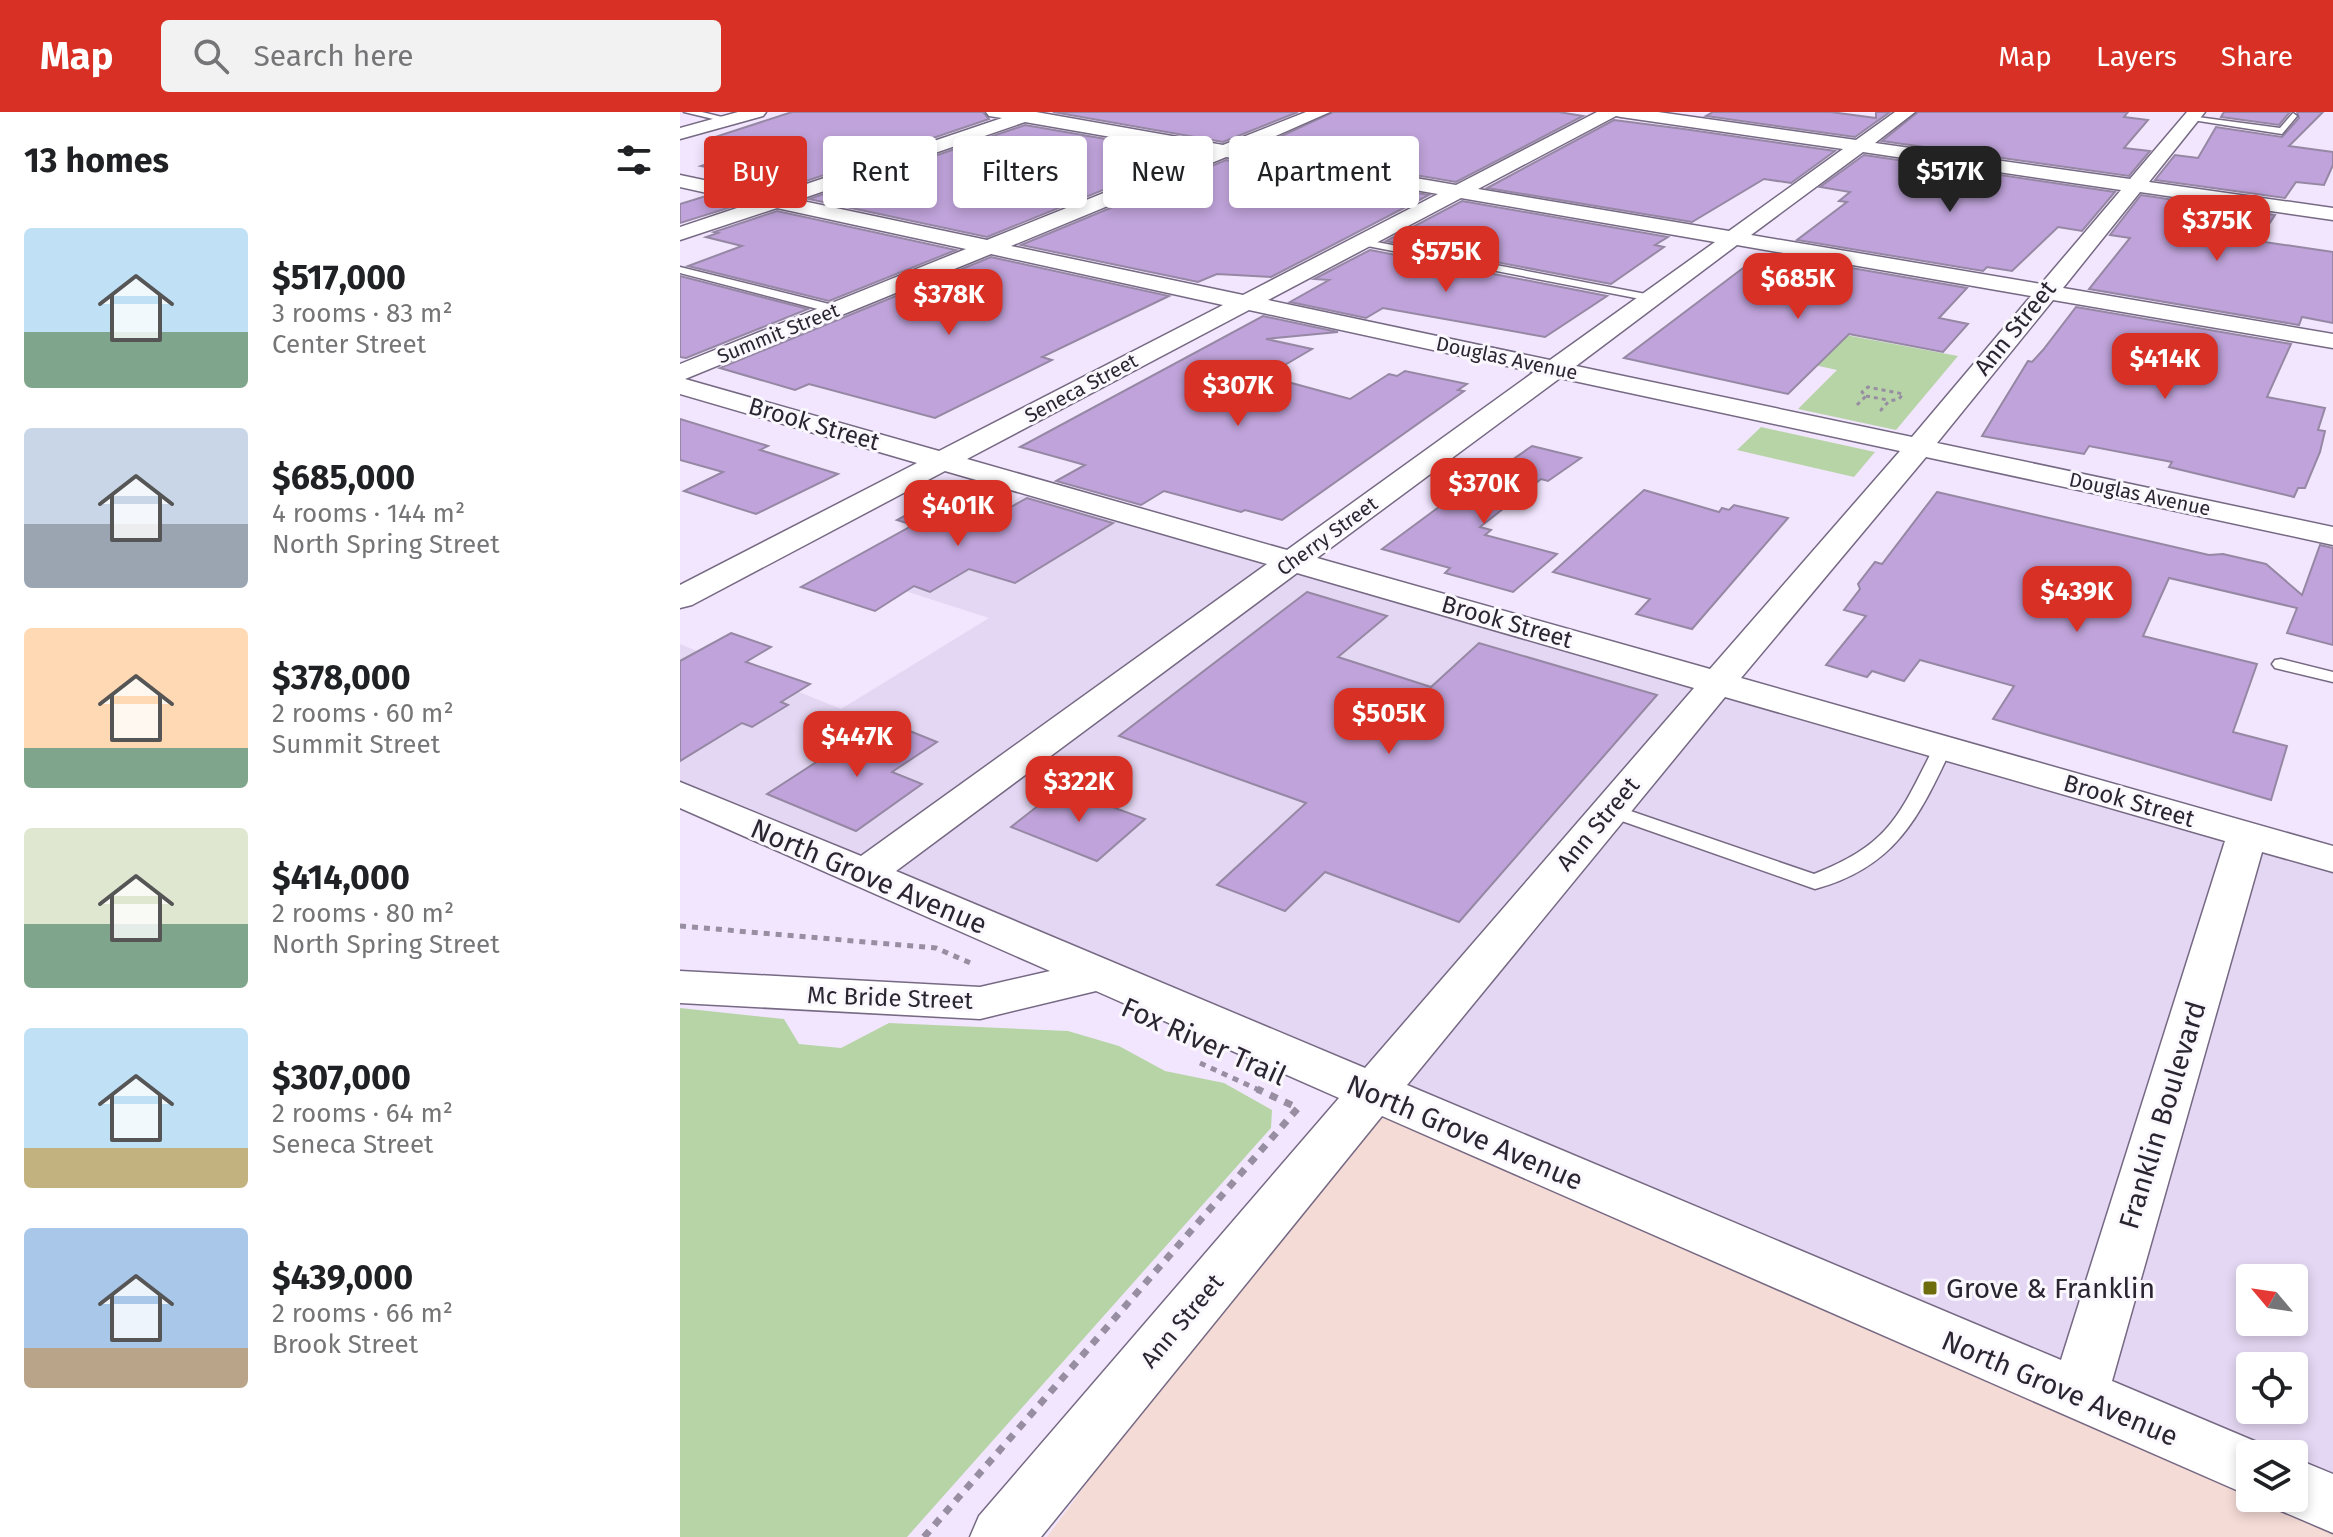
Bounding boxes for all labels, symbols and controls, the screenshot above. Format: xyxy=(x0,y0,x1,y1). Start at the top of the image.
search box xyxy=(161,20,721,92)
text: Map xyxy=(40,33,113,79)
icon: search xyxy=(189,34,233,78)
text: Search here xyxy=(253,38,414,74)
text: Map xyxy=(1998,40,2052,73)
text: Layers xyxy=(2096,40,2177,73)
text: Share xyxy=(2221,40,2293,73)
chip: Buy xyxy=(704,136,807,208)
chip: Rent xyxy=(823,136,937,208)
chip: Filters xyxy=(953,136,1087,208)
chip: New xyxy=(1103,136,1213,208)
chip: Apartment xyxy=(1229,136,1419,208)
icon: filters xyxy=(612,138,656,182)
text: 13 homes xyxy=(24,140,169,181)
pin: $517K xyxy=(1894,146,2006,214)
text: $517K xyxy=(1916,156,1984,187)
pin: $375K xyxy=(2161,195,2273,263)
text: $375K xyxy=(2182,205,2252,236)
pin: $575K xyxy=(1390,226,1502,294)
text: $575K xyxy=(1411,236,1481,267)
pin: $685K xyxy=(1742,253,1854,321)
text: $517,000 xyxy=(272,257,406,298)
icon: home xyxy=(88,260,184,356)
text: $685K xyxy=(1761,263,1835,294)
pin: $378K xyxy=(893,269,1005,337)
street label: Ann Street xyxy=(1968,275,2062,381)
text: $378K xyxy=(914,279,984,310)
street label: Summit Street xyxy=(714,297,843,368)
text: 3 rooms · 83 m² xyxy=(272,298,453,329)
text: Center Street xyxy=(272,329,426,360)
street label: Douglas Avenue xyxy=(1434,331,1580,385)
pin: $414K xyxy=(2109,333,2221,401)
text: $414K xyxy=(2130,343,2200,374)
street label: Seneca Street xyxy=(1021,348,1142,428)
pin: $307K xyxy=(1182,360,1294,428)
text: $307K xyxy=(1202,370,1274,401)
street label: Brook Street xyxy=(745,392,883,456)
text: $685,000 xyxy=(272,457,415,498)
pin: $370K xyxy=(1428,458,1540,526)
icon: home xyxy=(88,460,184,556)
street label: Douglas Avenue xyxy=(2067,467,2213,521)
text: $370K xyxy=(1448,468,1520,499)
pin: $401K xyxy=(902,480,1014,548)
text: $401K xyxy=(922,490,994,521)
street label: Cherry Street xyxy=(1272,491,1383,581)
text: 4 rooms · 144 m² xyxy=(272,498,465,529)
text: North Spring Street xyxy=(272,529,500,560)
pin: $439K xyxy=(2021,566,2133,634)
text: $439K xyxy=(2041,576,2113,607)
street label: Brook Street xyxy=(1438,590,1576,654)
text: $378,000 xyxy=(272,657,411,698)
icon: home xyxy=(88,660,184,756)
pin: $505K xyxy=(1333,688,1445,756)
text: 2 rooms · 60 m² xyxy=(272,698,454,729)
text: $505K xyxy=(1352,698,1426,729)
pin: $447K xyxy=(801,711,913,779)
text: $447K xyxy=(821,721,893,752)
text: Summit Street xyxy=(272,729,440,760)
pin: $322K xyxy=(1023,756,1135,824)
text: $322K xyxy=(1044,766,1114,797)
street label: Brook Street xyxy=(2060,769,2198,833)
street label: Ann Street xyxy=(1551,771,1645,876)
street label: North Grove Avenue xyxy=(746,812,992,941)
text: $414,000 xyxy=(272,857,410,898)
icon: home xyxy=(88,860,184,956)
text: 2 rooms · 80 m² xyxy=(272,898,454,929)
text: North Spring Street xyxy=(272,929,500,960)
street label: Mc Bride Street xyxy=(807,981,974,1015)
street label: Fox River Trail xyxy=(1116,990,1291,1092)
street label: Franklin Boulevard xyxy=(2112,997,2213,1233)
text: $307,000 xyxy=(272,1057,411,1098)
icon: home xyxy=(88,1060,184,1156)
street label: North Grove Avenue xyxy=(1342,1068,1588,1197)
text: 2 rooms · 64 m² xyxy=(272,1098,453,1129)
text: Seneca Street xyxy=(272,1129,434,1160)
text: $439,000 xyxy=(272,1257,413,1298)
icon: home xyxy=(88,1260,184,1356)
north arrow xyxy=(2236,1264,2308,1336)
map controls xyxy=(2236,1264,2308,1512)
street label: Ann Street xyxy=(1135,1268,1229,1373)
place label: Grove & Franklin xyxy=(1946,1272,2155,1305)
marker: Grove & Franklin xyxy=(1921,1279,1939,1297)
text: 2 rooms · 66 m² xyxy=(272,1298,453,1329)
street label: North Grove Avenue xyxy=(1937,1324,2183,1453)
text: Brook Street xyxy=(272,1329,418,1360)
button: locate xyxy=(2236,1352,2308,1424)
button: layers xyxy=(2236,1440,2308,1512)

